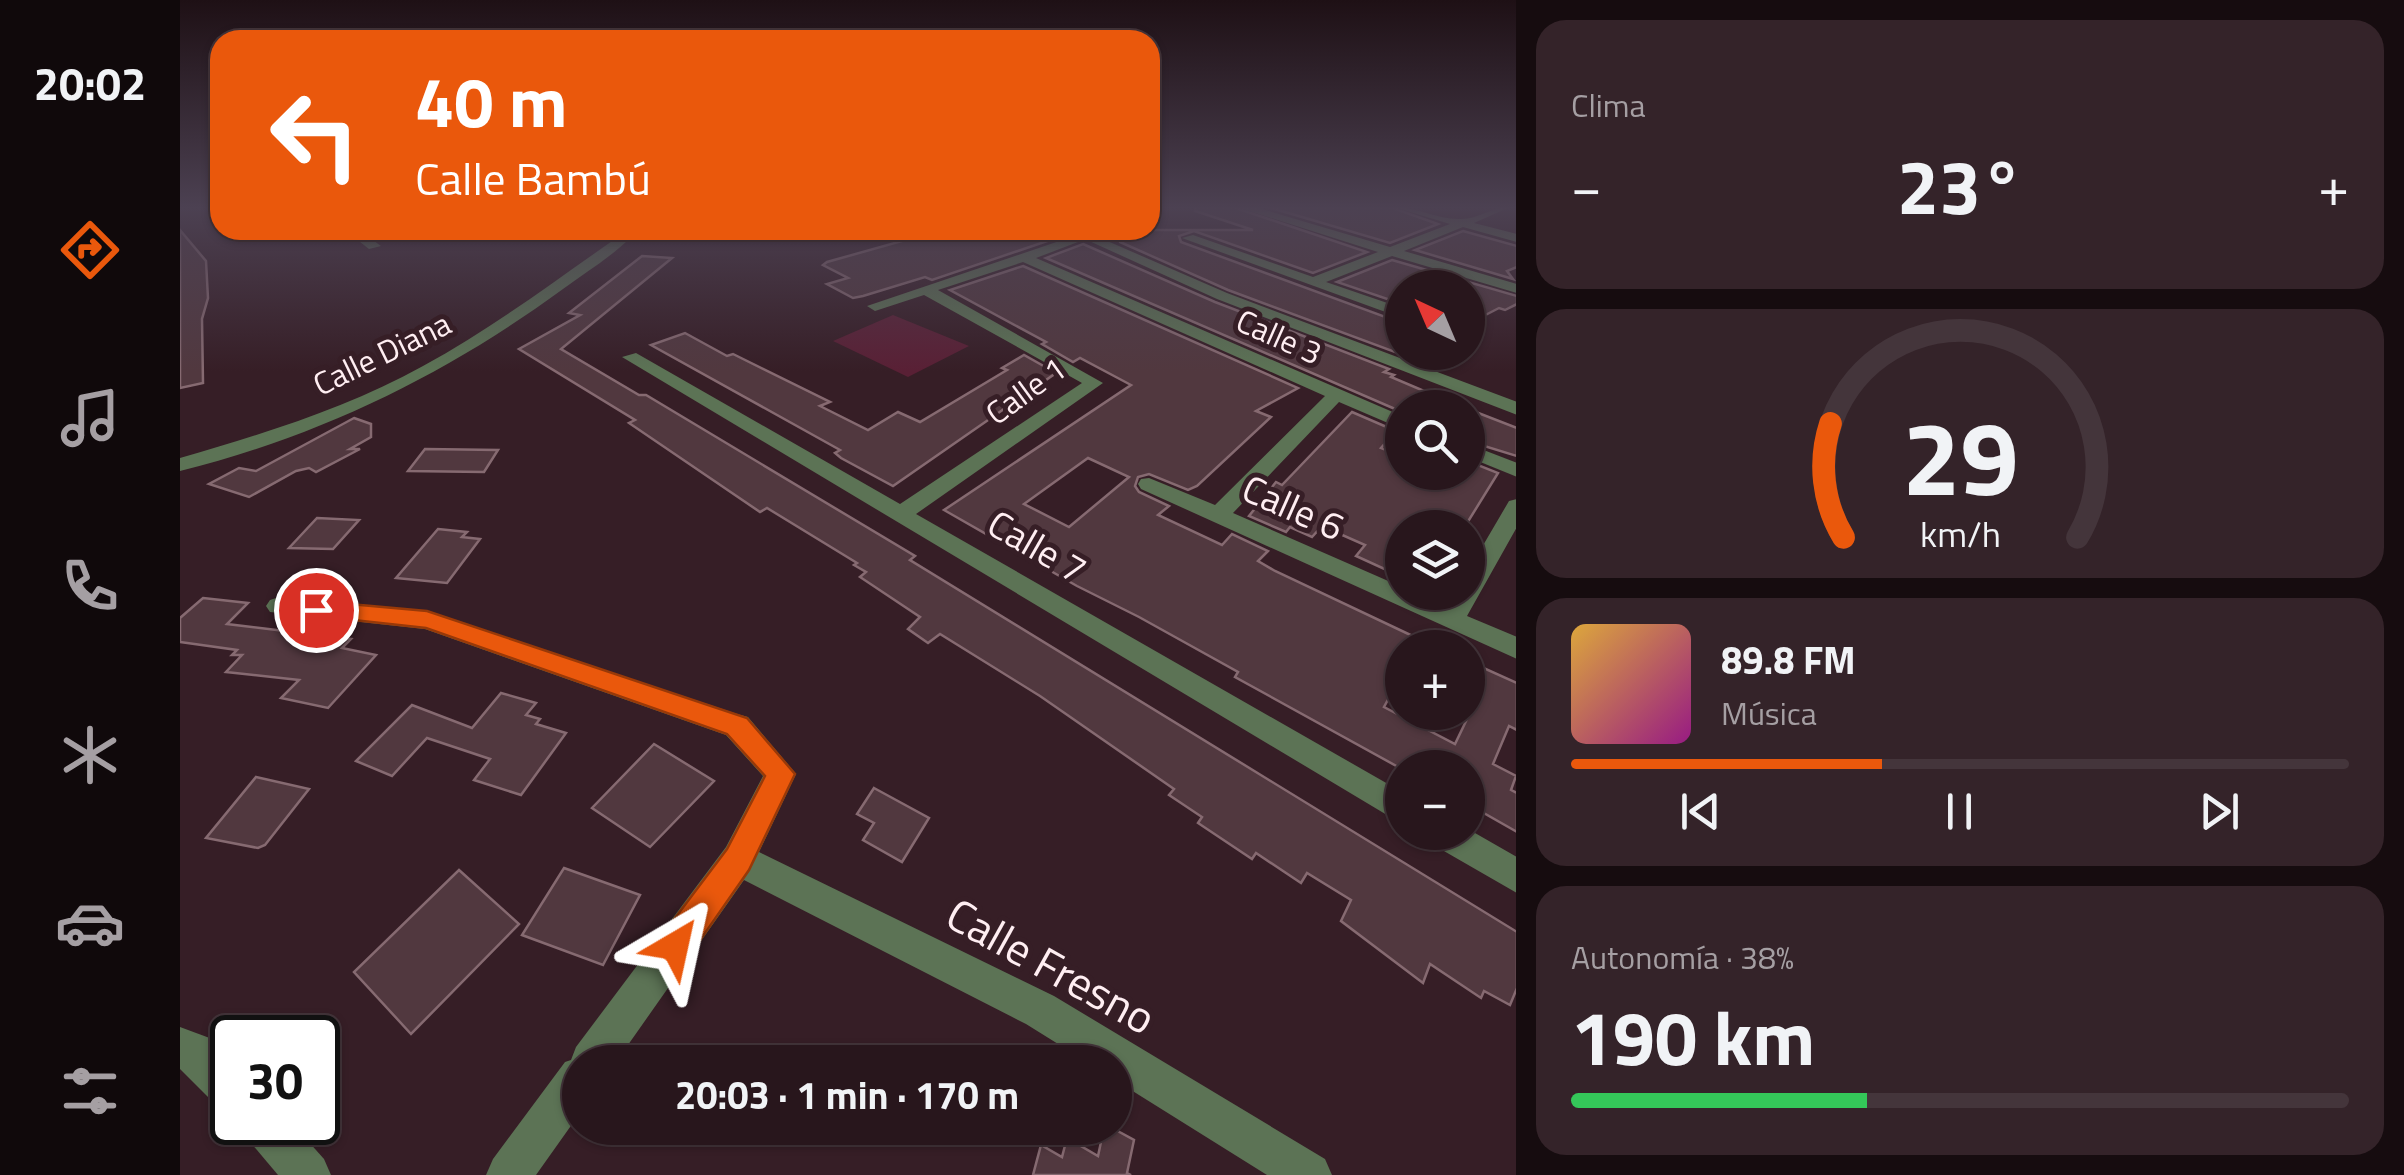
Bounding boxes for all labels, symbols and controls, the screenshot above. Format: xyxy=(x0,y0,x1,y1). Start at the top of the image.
text: 40 m xyxy=(415,48,568,154)
text: 20:02 xyxy=(34,49,146,117)
icon: left xyxy=(250,70,380,200)
text: Clima xyxy=(1571,81,1646,129)
text: 23° xyxy=(1897,129,2023,243)
text: Calle Bambú xyxy=(415,144,651,212)
text: − xyxy=(1571,144,1602,227)
text: + xyxy=(2318,144,2349,227)
icon: directions xyxy=(55,215,125,285)
north arrow xyxy=(1385,270,1485,370)
map controls xyxy=(1385,270,1485,850)
street label: Calle 3 xyxy=(1229,296,1330,376)
street label: Calle Diana xyxy=(304,299,459,407)
street label: Calle 1 xyxy=(975,345,1076,436)
text: 29 xyxy=(1902,377,2018,535)
icon: music xyxy=(55,383,125,453)
button: search xyxy=(1385,390,1485,490)
street label: Calle 6 xyxy=(1233,459,1354,555)
street label: Calle 7 xyxy=(977,494,1098,598)
text: km/h xyxy=(1920,506,2000,561)
button: layers xyxy=(1385,510,1485,610)
icon: phone xyxy=(55,551,125,621)
pin xyxy=(274,568,359,653)
icon: arrive xyxy=(289,583,344,638)
button: + xyxy=(1385,630,1485,730)
text: 89.8 FM xyxy=(1721,631,1856,689)
text: Música xyxy=(1721,689,1817,737)
icon: climate xyxy=(55,720,125,790)
button: − xyxy=(1385,750,1485,850)
icon: previous xyxy=(1673,784,1728,839)
icon: pause xyxy=(1932,784,1987,839)
icon: next xyxy=(2192,784,2247,839)
street label: Calle Fresno xyxy=(934,880,1168,1051)
icon: car xyxy=(55,888,125,958)
position arrow xyxy=(623,894,727,998)
text: Autonomía · 38% xyxy=(1571,933,1794,981)
text: 190 km xyxy=(1571,980,1815,1094)
speed limit sign: 30 xyxy=(210,1015,340,1145)
icon: filters xyxy=(55,1056,125,1126)
text: 20:03 · 1 min · 170 m xyxy=(675,1066,1019,1124)

